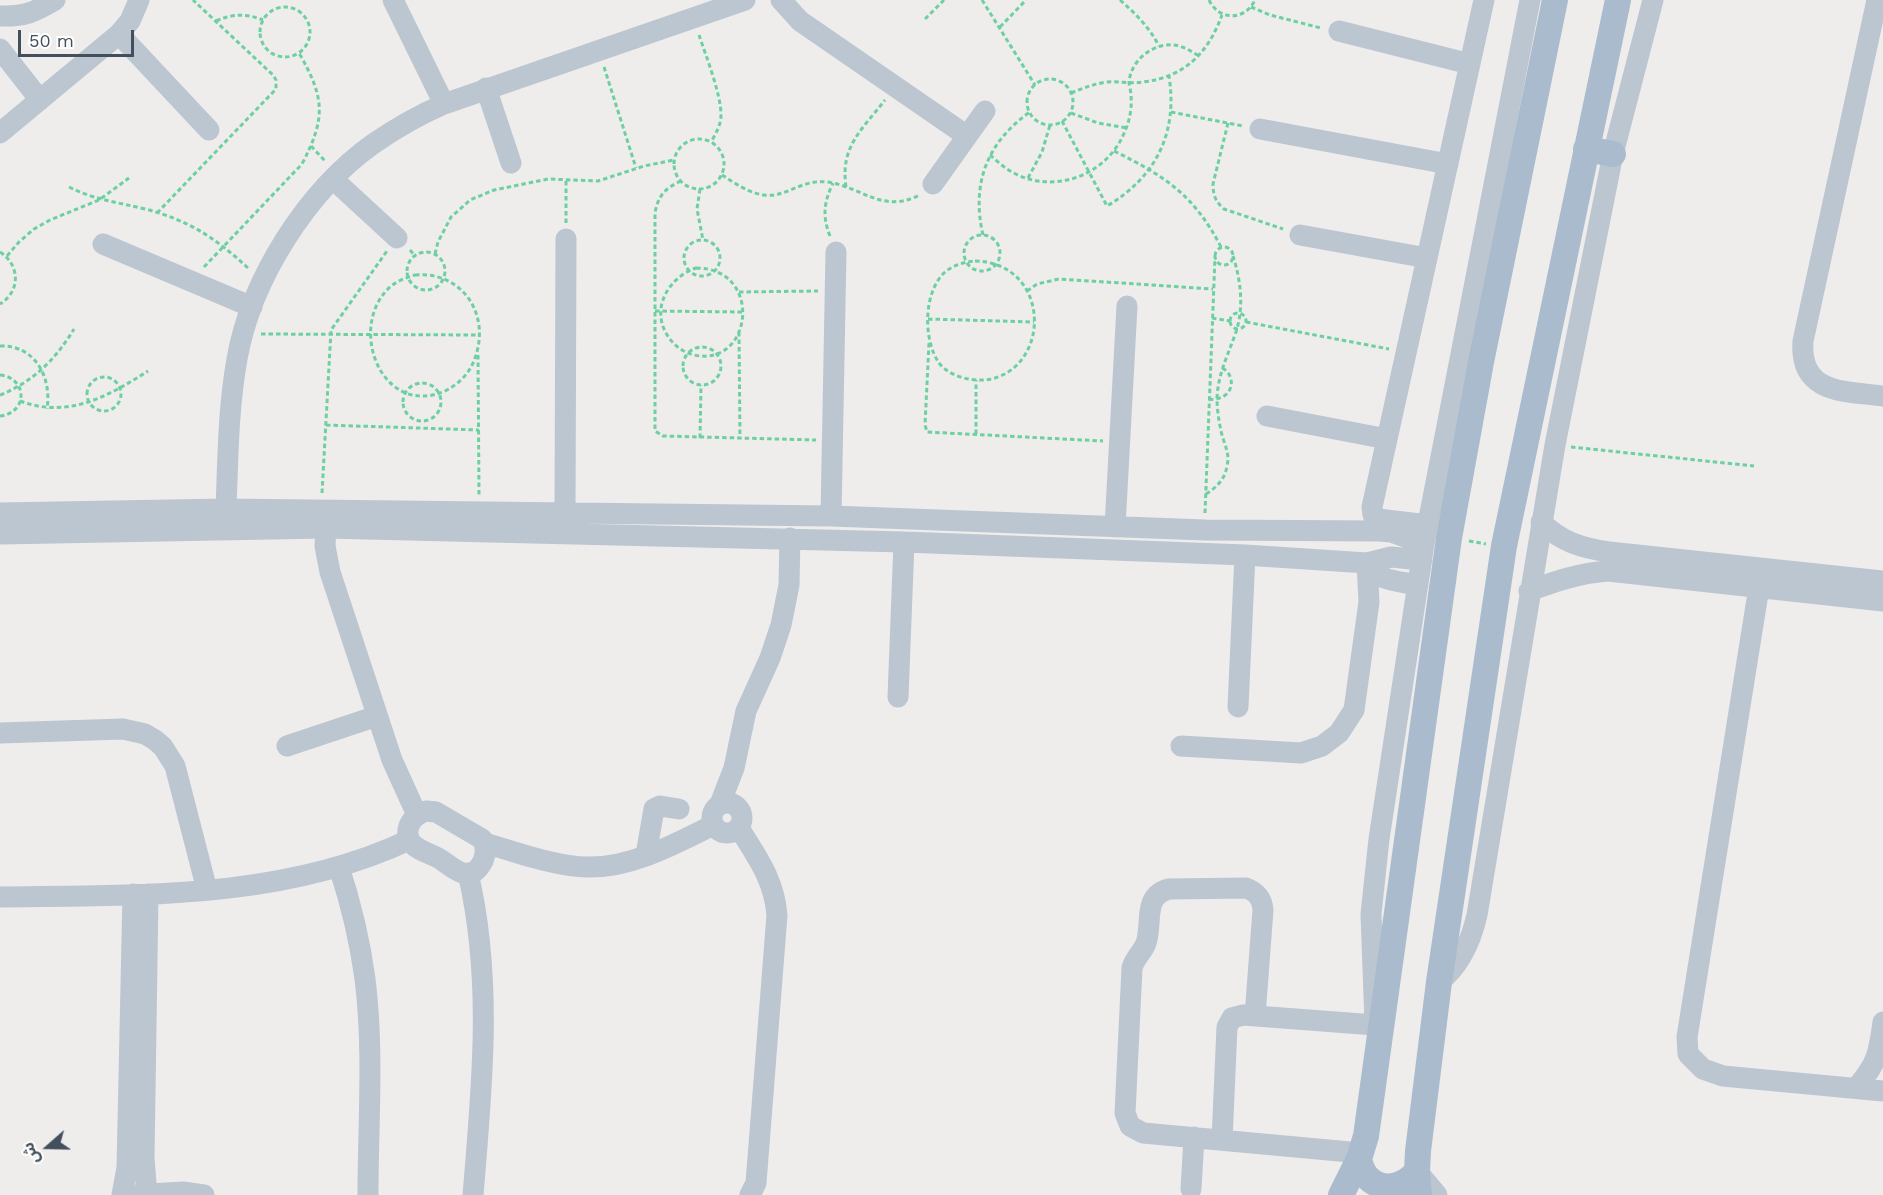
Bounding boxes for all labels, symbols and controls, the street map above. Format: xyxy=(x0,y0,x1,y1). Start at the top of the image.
scale bar xyxy=(21,18,136,56)
text: 50 m xyxy=(29,30,74,51)
north arrow xyxy=(18,1117,78,1177)
text: ش xyxy=(18,1140,43,1167)

